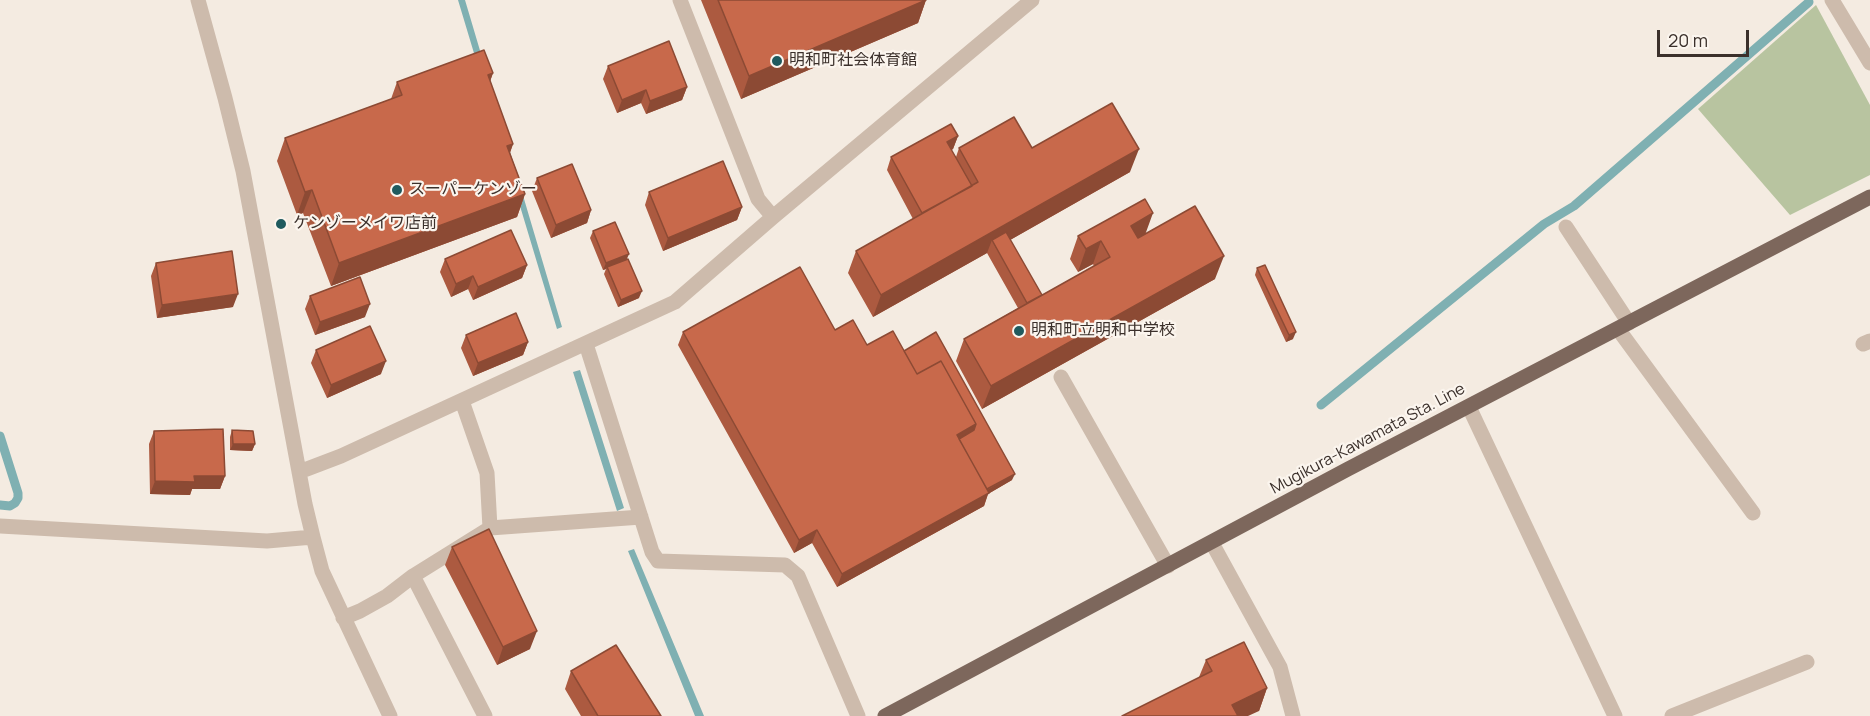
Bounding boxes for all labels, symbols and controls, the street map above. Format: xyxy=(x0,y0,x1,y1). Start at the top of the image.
scale bar xyxy=(1660,18,1752,56)
text: 20 m xyxy=(1668,28,1708,52)
place label: 明和町社会体育館 xyxy=(789,51,917,71)
marker: 明和町社会体育館 xyxy=(770,54,784,68)
place label: スーパーケンゾー xyxy=(409,180,537,200)
marker: スーパーケンゾー xyxy=(390,183,404,197)
place label: ケンゾーメイワ店前 xyxy=(293,214,437,234)
marker: ケンゾーメイワ店前 xyxy=(274,217,288,231)
place label: 明和町立明和中学校 xyxy=(1031,321,1175,341)
marker: 明和町立明和中学校 xyxy=(1012,324,1026,338)
street label: Mugikura-Kawamata Sta. Line xyxy=(1267,379,1469,499)

